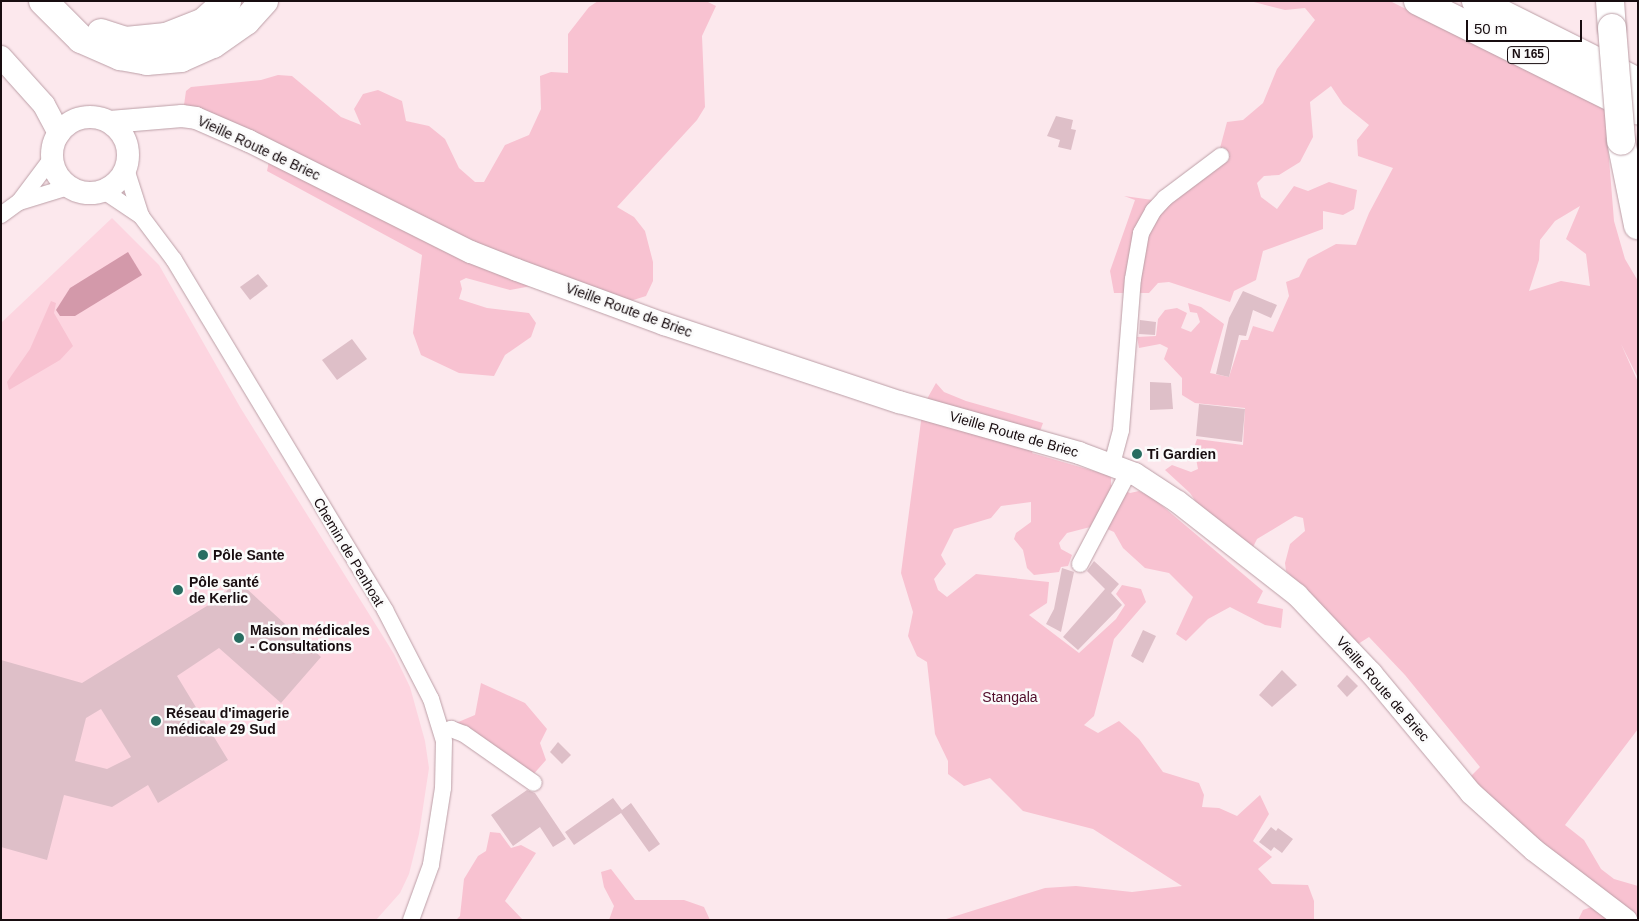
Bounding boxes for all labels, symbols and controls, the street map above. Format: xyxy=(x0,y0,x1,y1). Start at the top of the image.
scale bar xyxy=(1469,10,1585,42)
text: 50 m xyxy=(1474,20,1507,37)
road number: N 165 xyxy=(1507,46,1549,64)
street label: Vieille Route de Briec xyxy=(195,112,323,184)
street label: Vieille Route de Briec xyxy=(563,279,695,341)
street label: Vieille Route de Briec xyxy=(947,408,1081,460)
place label: Ti Gardien xyxy=(1147,446,1216,462)
marker: Ti Gardien xyxy=(1131,448,1143,460)
street label: Chemin de Penhoat xyxy=(310,495,388,609)
place label: Pôle Sante xyxy=(213,547,285,563)
marker: Pôle Sante xyxy=(197,549,209,561)
place label: Pôle santé de Kerlic xyxy=(189,574,259,606)
marker: Pôle santé de Kerlic xyxy=(171,583,185,597)
place label: Maison médicales - Consultations xyxy=(250,622,370,654)
marker: Maison médicales - Consultations xyxy=(232,631,246,645)
street label: Vieille Route de Briec xyxy=(1333,633,1433,745)
park label: Stangala xyxy=(982,689,1038,705)
place label: Réseau d'imagerie médicale 29 Sud xyxy=(166,705,289,738)
marker: Réseau d'imagerie médicale 29 Sud xyxy=(150,715,162,727)

